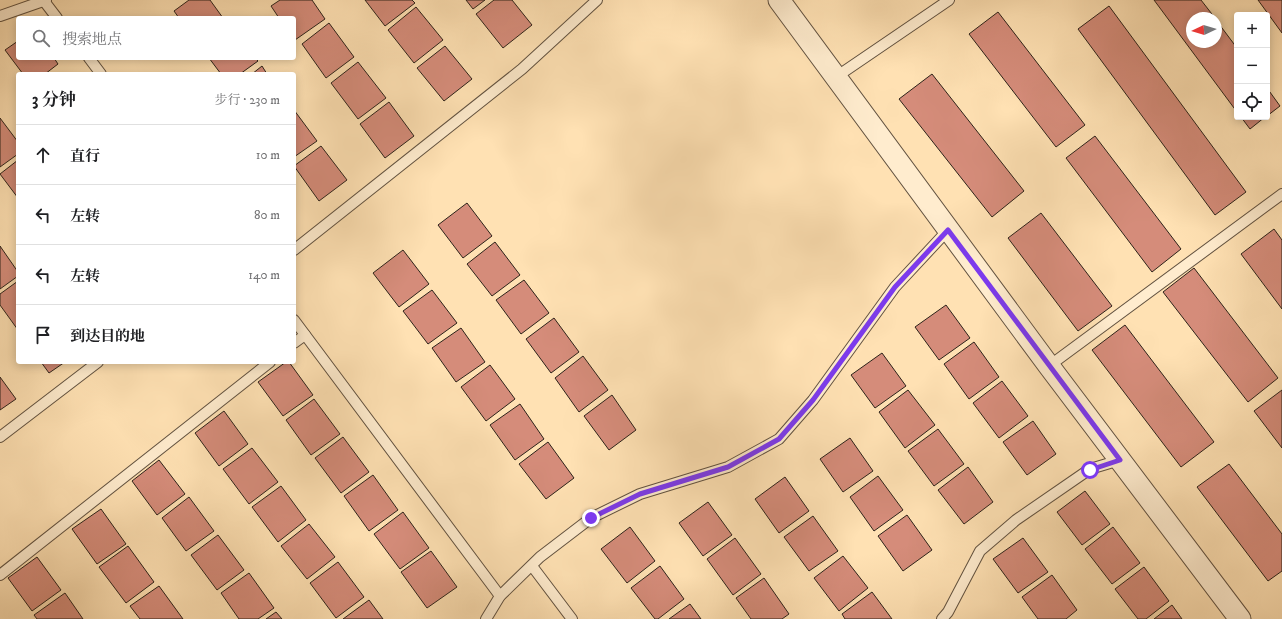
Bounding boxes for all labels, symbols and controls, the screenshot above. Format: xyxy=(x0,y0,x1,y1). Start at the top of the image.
north arrow xyxy=(1186,12,1222,48)
map controls xyxy=(1234,12,1270,120)
button: + xyxy=(1234,12,1270,48)
search box xyxy=(16,16,296,60)
icon: search xyxy=(30,27,52,49)
text: 搜索地点 xyxy=(62,30,122,49)
button: − xyxy=(1234,48,1270,84)
button: locate xyxy=(1234,84,1270,120)
text: 3 分钟 xyxy=(32,89,76,111)
text: 步行 · 230 m xyxy=(215,92,280,108)
icon: ahead xyxy=(32,144,54,166)
text: 直行 xyxy=(70,147,100,166)
text: 10 m xyxy=(256,147,280,163)
icon: left xyxy=(32,204,54,226)
text: 左转 xyxy=(70,207,100,226)
text: 80 m xyxy=(254,207,280,223)
icon: left xyxy=(32,264,54,286)
text: 左转 xyxy=(70,267,100,286)
text: 140 m xyxy=(248,267,280,283)
icon: arrive xyxy=(32,324,54,346)
text: 到达目的地 xyxy=(70,327,145,346)
route start xyxy=(1081,461,1099,479)
route end xyxy=(582,509,600,527)

